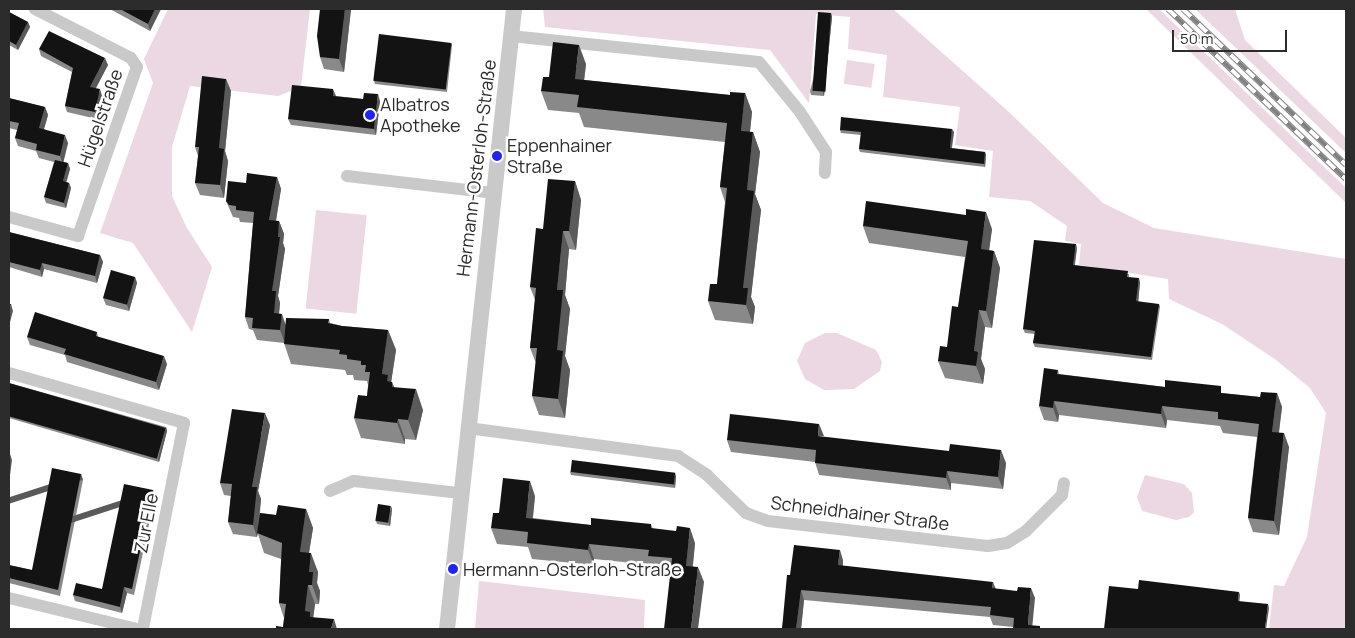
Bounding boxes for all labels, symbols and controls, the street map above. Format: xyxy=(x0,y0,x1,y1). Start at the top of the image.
scale bar xyxy=(1175,20,1290,52)
text: 50 m xyxy=(1180,28,1214,49)
street label: Hermann-Osterloh-Straße xyxy=(452,58,500,278)
street label: Hügelstraße xyxy=(73,66,127,170)
place label: Albatros Apotheke xyxy=(380,94,460,136)
marker: Albatros Apotheke xyxy=(364,109,376,121)
place label: Eppenhainer Straße xyxy=(507,135,612,178)
marker: Eppenhainer Straße xyxy=(491,150,503,162)
street label: Zur Elle xyxy=(130,491,162,555)
street label: Schneidhainer Straße xyxy=(770,491,950,535)
place label: Hermann-Osterloh-Straße xyxy=(463,558,682,580)
marker: Hermann-Osterloh-Straße xyxy=(447,563,459,575)

